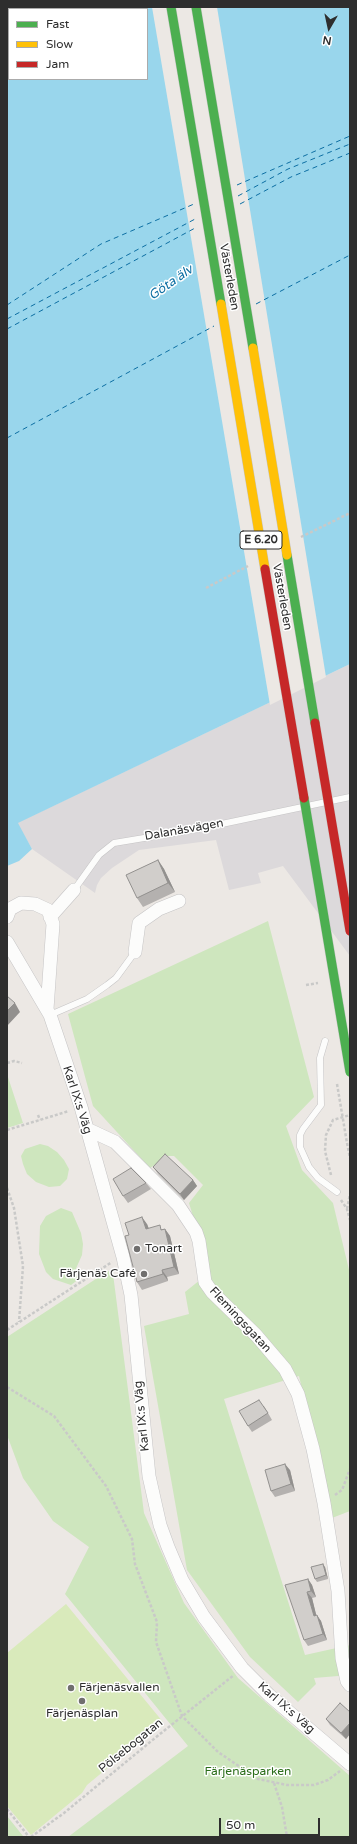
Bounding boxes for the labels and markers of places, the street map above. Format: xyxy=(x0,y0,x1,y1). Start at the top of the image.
place label: Tonart xyxy=(145,1242,182,1256)
marker: Tonart xyxy=(132,1244,142,1254)
place label: Färjenäs Café xyxy=(60,1267,136,1281)
marker: Färjenäs Café xyxy=(139,1269,149,1279)
place label: Färjenäsvallen xyxy=(79,1681,159,1695)
marker: Färjenäsvallen xyxy=(66,1683,76,1693)
marker: Färjenäsplan xyxy=(77,1696,87,1706)
place label: Färjenäsplan xyxy=(46,1707,118,1721)

